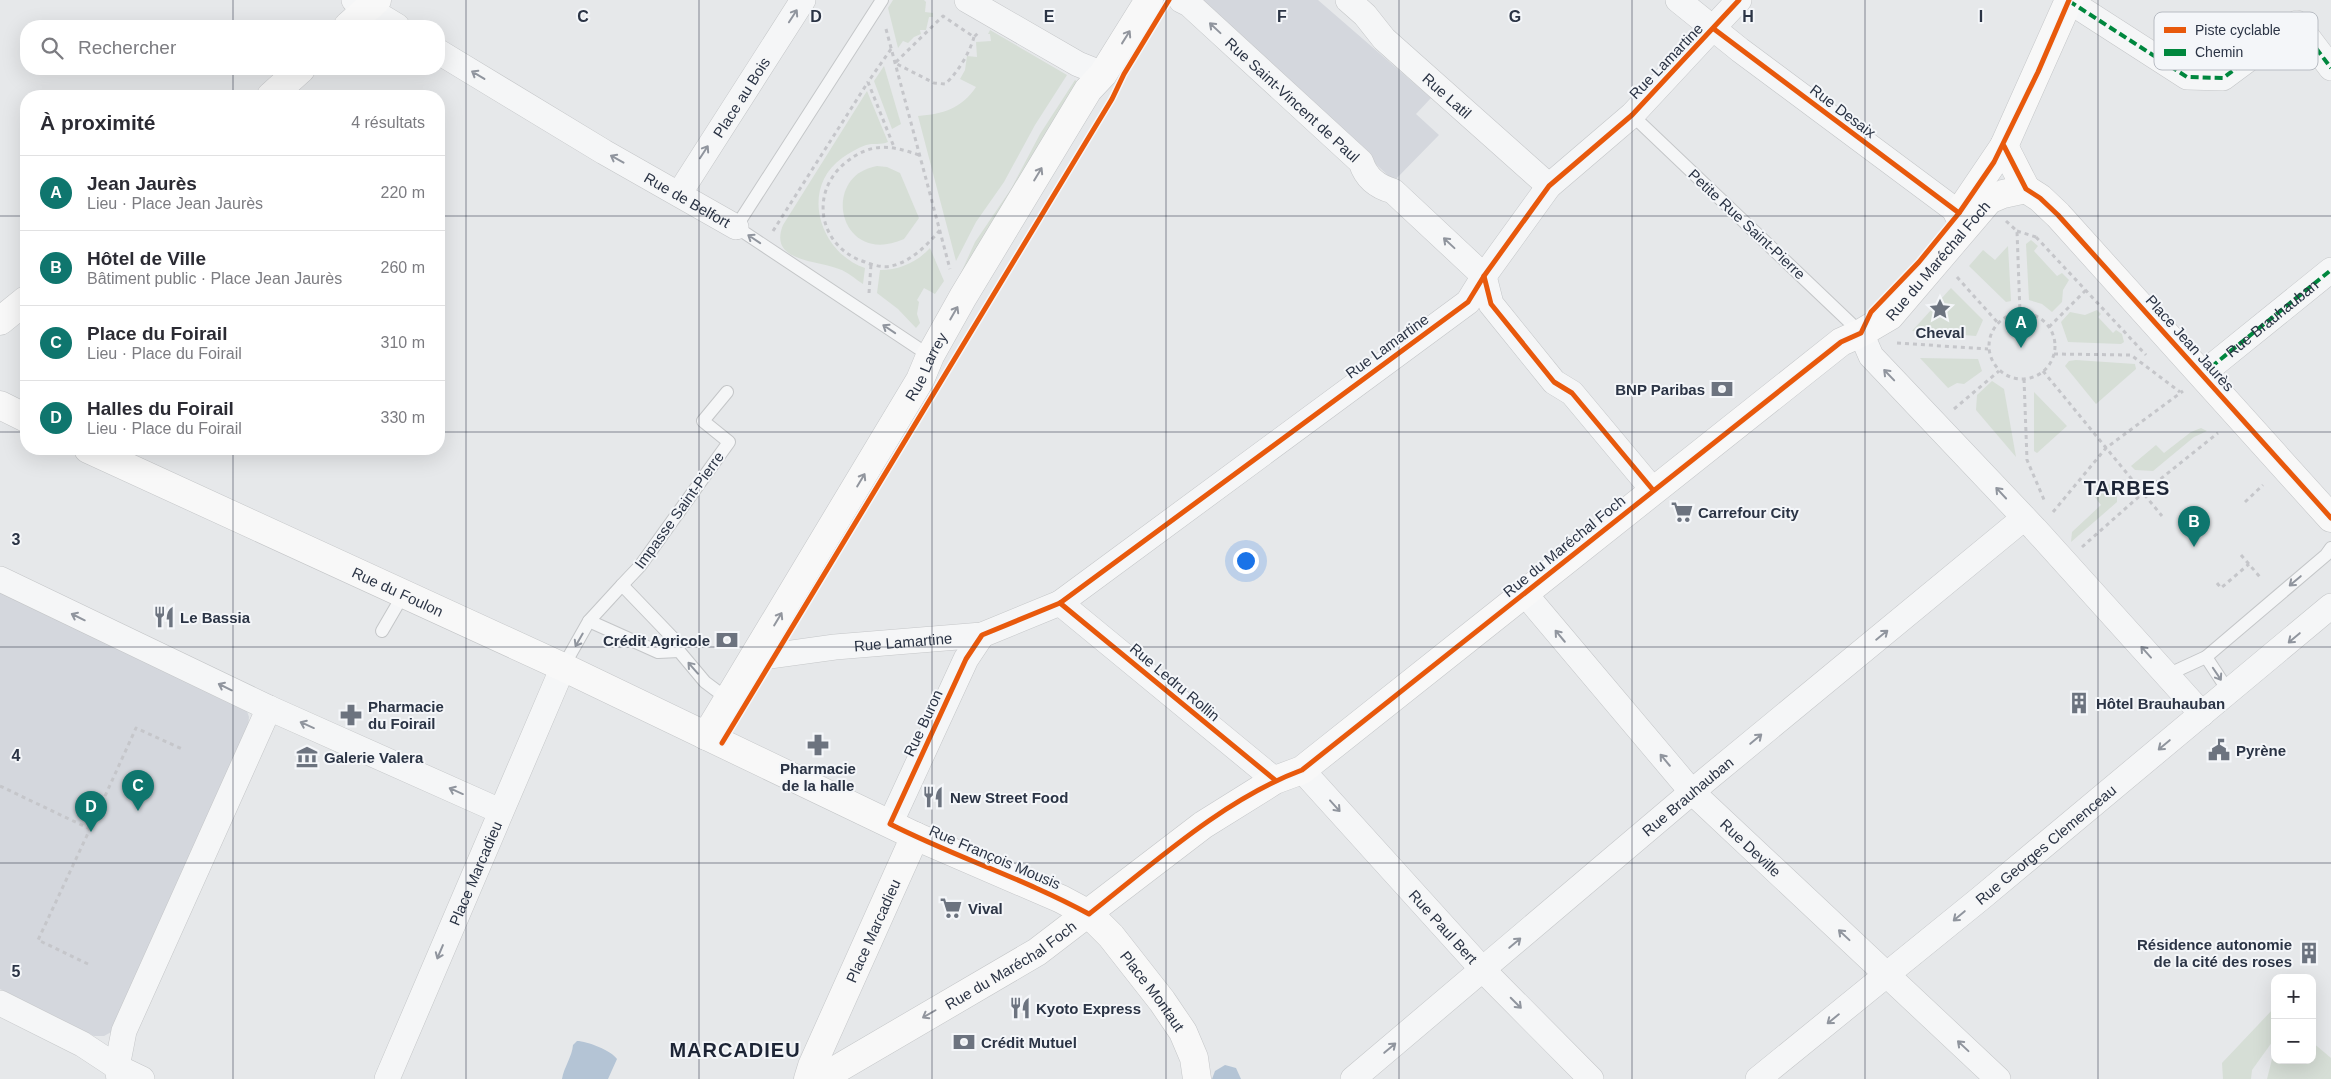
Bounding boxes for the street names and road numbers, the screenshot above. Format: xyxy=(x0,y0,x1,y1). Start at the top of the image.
street label: Rue Lamartine xyxy=(1626,20,1706,102)
street label: Rue Saint-Vincent de Paul xyxy=(1222,34,1363,165)
street label: Place au Bois xyxy=(709,54,773,140)
street label: Rue Latil xyxy=(1419,69,1475,121)
street label: Rue Desaix xyxy=(1807,81,1879,141)
street label: Petite Rue Saint-Pierre xyxy=(1685,165,1809,283)
street label: Rue de Belfort xyxy=(642,168,734,231)
street label: Rue du Maréchal Foch xyxy=(1882,197,1993,324)
street label: Rue Brauhauban xyxy=(2222,276,2321,360)
street label: Place Jean Jaurès xyxy=(2142,291,2238,395)
street label: Rue Lamartine xyxy=(1342,310,1432,382)
street label: Rue Larrey xyxy=(901,329,950,404)
street label: Impasse Saint-Pierre xyxy=(631,448,727,572)
street label: Rue du Maréchal Foch xyxy=(1500,492,1628,600)
street label: Rue du Foulon xyxy=(350,563,446,619)
street label: Rue Lamartine xyxy=(853,629,953,654)
street label: Rue Ledru Rollin xyxy=(1127,640,1223,724)
street label: Rue Buron xyxy=(900,687,946,759)
street label: Rue Brauhauban xyxy=(1638,753,1736,839)
street label: Rue Georges Clemenceau xyxy=(1972,781,2119,908)
street label: Rue Deville xyxy=(1717,815,1785,880)
street label: Place Marcadieu xyxy=(445,818,505,928)
street label: Rue François Mousis xyxy=(927,822,1063,892)
street label: Place Marcadieu xyxy=(842,876,903,985)
street label: Rue Paul Bert xyxy=(1406,886,1482,967)
street label: Rue du Maréchal Foch xyxy=(942,917,1079,1013)
street label: Place Montaut xyxy=(1117,947,1189,1035)

